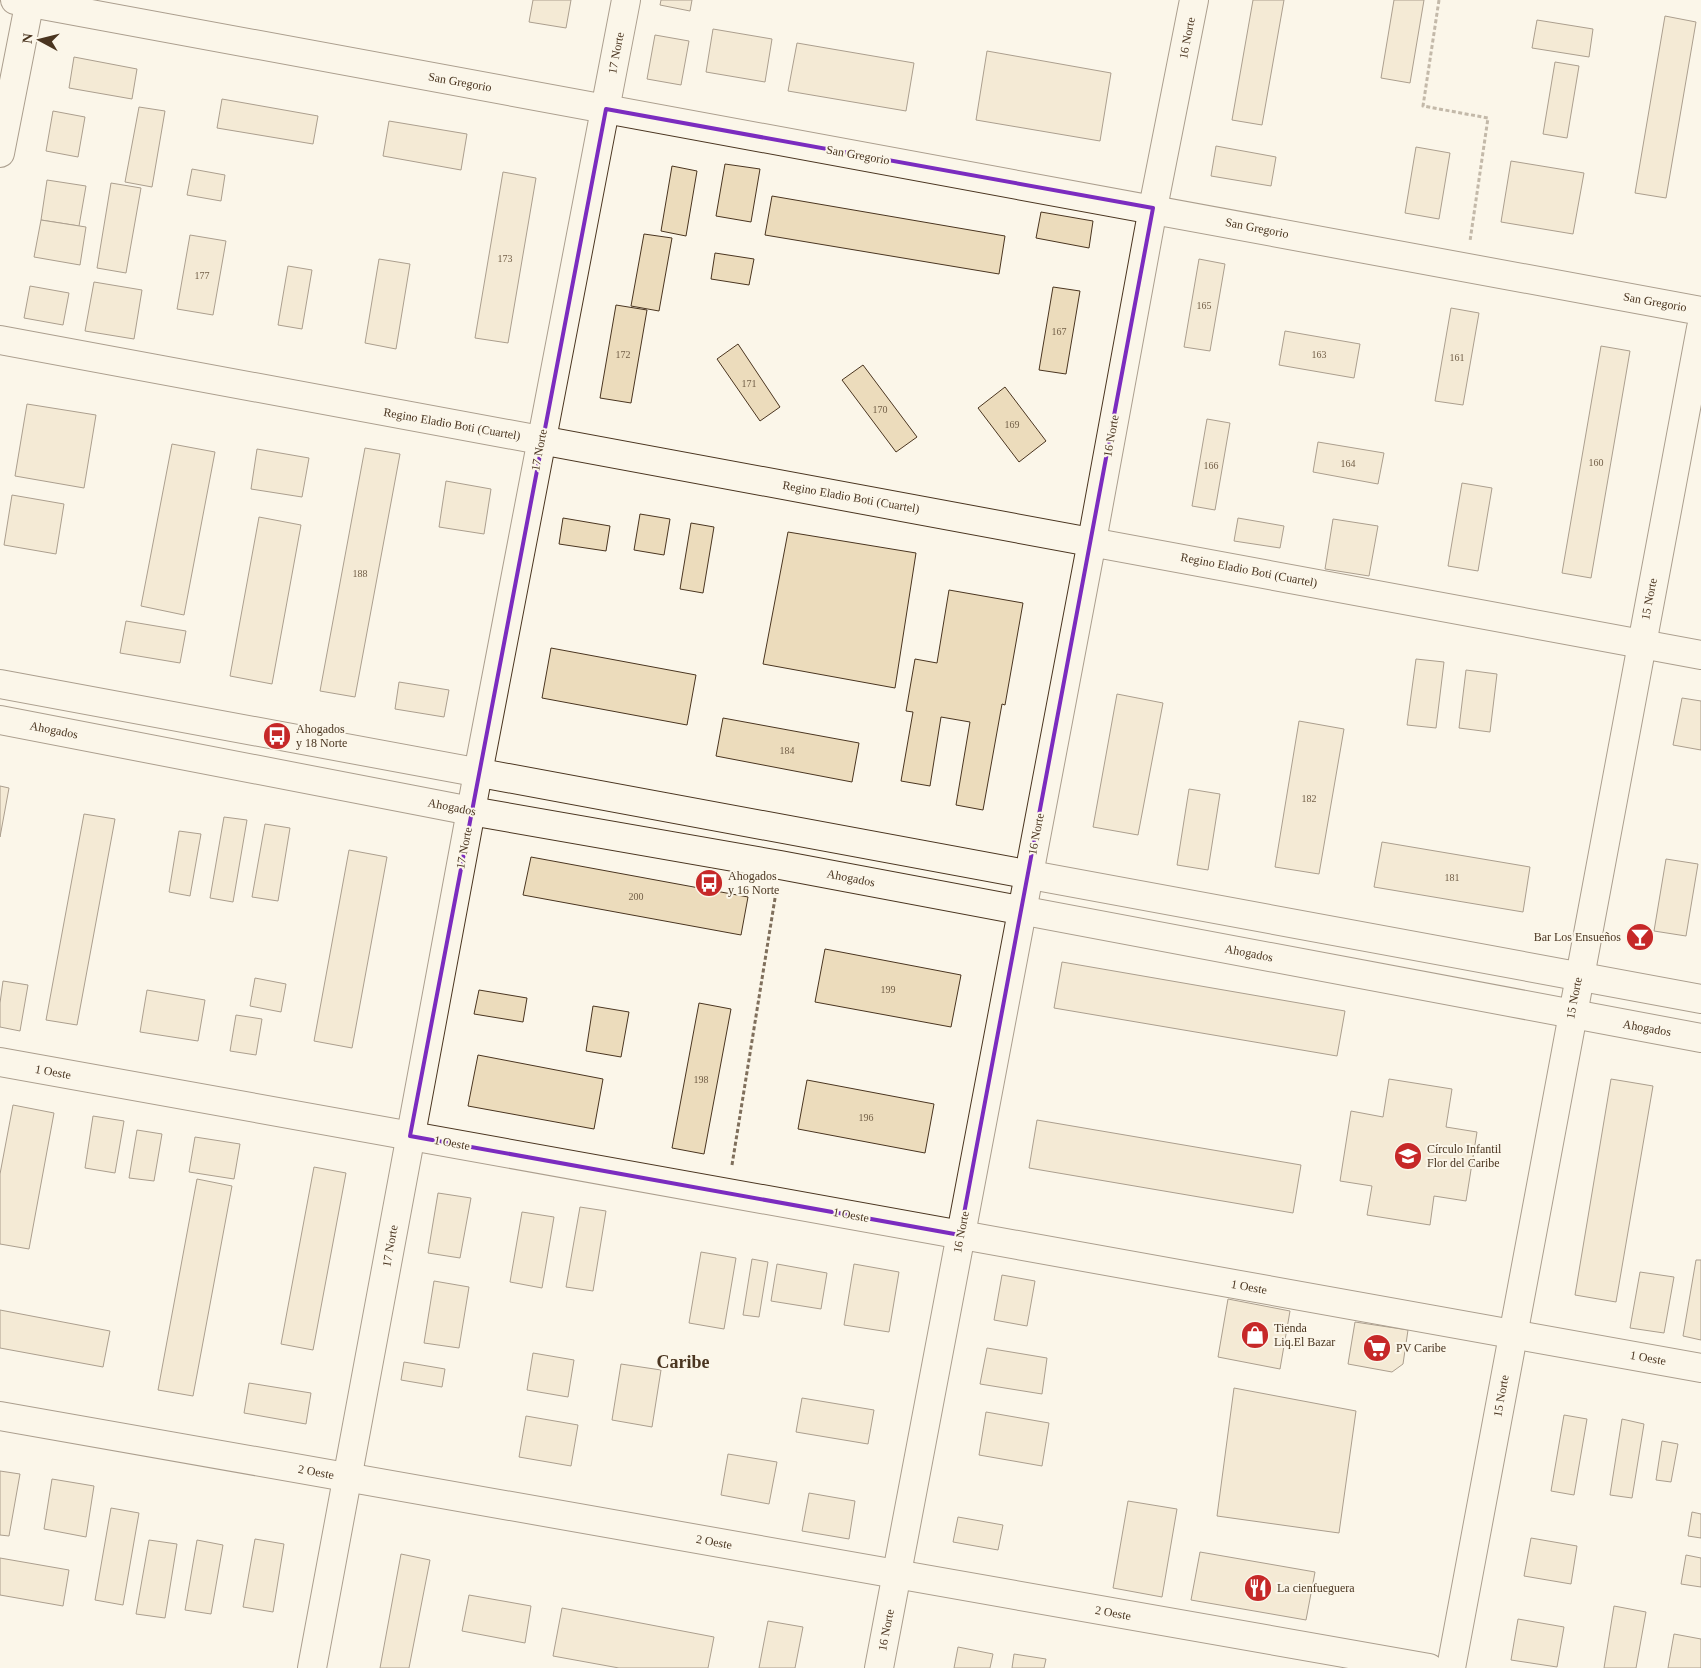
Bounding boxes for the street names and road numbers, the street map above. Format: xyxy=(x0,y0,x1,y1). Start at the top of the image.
street label: 16 Norte xyxy=(1176,16,1198,60)
street label: 17 Norte xyxy=(605,31,627,75)
street label: San Gregorio xyxy=(427,70,493,94)
street label: San Gregorio xyxy=(825,143,891,167)
street label: San Gregorio xyxy=(1224,215,1290,241)
street label: San Gregorio xyxy=(1622,290,1688,314)
street label: Regino Eladio Boti (Cuartel) xyxy=(382,405,522,443)
street label: 16 Norte xyxy=(1100,414,1122,458)
street label: 17 Norte xyxy=(528,428,550,472)
street label: Regino Eladio Boti (Cuartel) xyxy=(781,478,921,516)
street label: Regino Eladio Boti (Cuartel) xyxy=(1179,550,1319,590)
street label: 15 Norte xyxy=(1638,577,1660,621)
street label: Ahogados xyxy=(29,718,80,742)
street label: Ahogados xyxy=(427,795,478,819)
street label: 16 Norte xyxy=(1025,812,1047,856)
street label: 17 Norte xyxy=(453,826,475,870)
street label: Ahogados xyxy=(826,866,877,890)
street label: Ahogados xyxy=(1224,941,1275,965)
street label: 15 Norte xyxy=(1563,976,1585,1020)
street label: Ahogados xyxy=(1622,1017,1672,1039)
street label: 1 Oeste xyxy=(34,1062,72,1082)
street label: 1 Oeste xyxy=(433,1133,471,1153)
street label: 1 Oeste xyxy=(832,1205,870,1225)
street label: 16 Norte xyxy=(950,1210,972,1254)
street label: 17 Norte xyxy=(379,1224,401,1268)
street label: 1 Oeste xyxy=(1230,1277,1268,1297)
street label: 1 Oeste xyxy=(1629,1348,1667,1368)
street label: 15 Norte xyxy=(1490,1374,1512,1418)
street label: 2 Oeste xyxy=(297,1462,335,1482)
street label: 2 Oeste xyxy=(695,1532,733,1552)
street label: 2 Oeste xyxy=(1094,1603,1132,1623)
street label: 16 Norte xyxy=(875,1608,897,1652)

